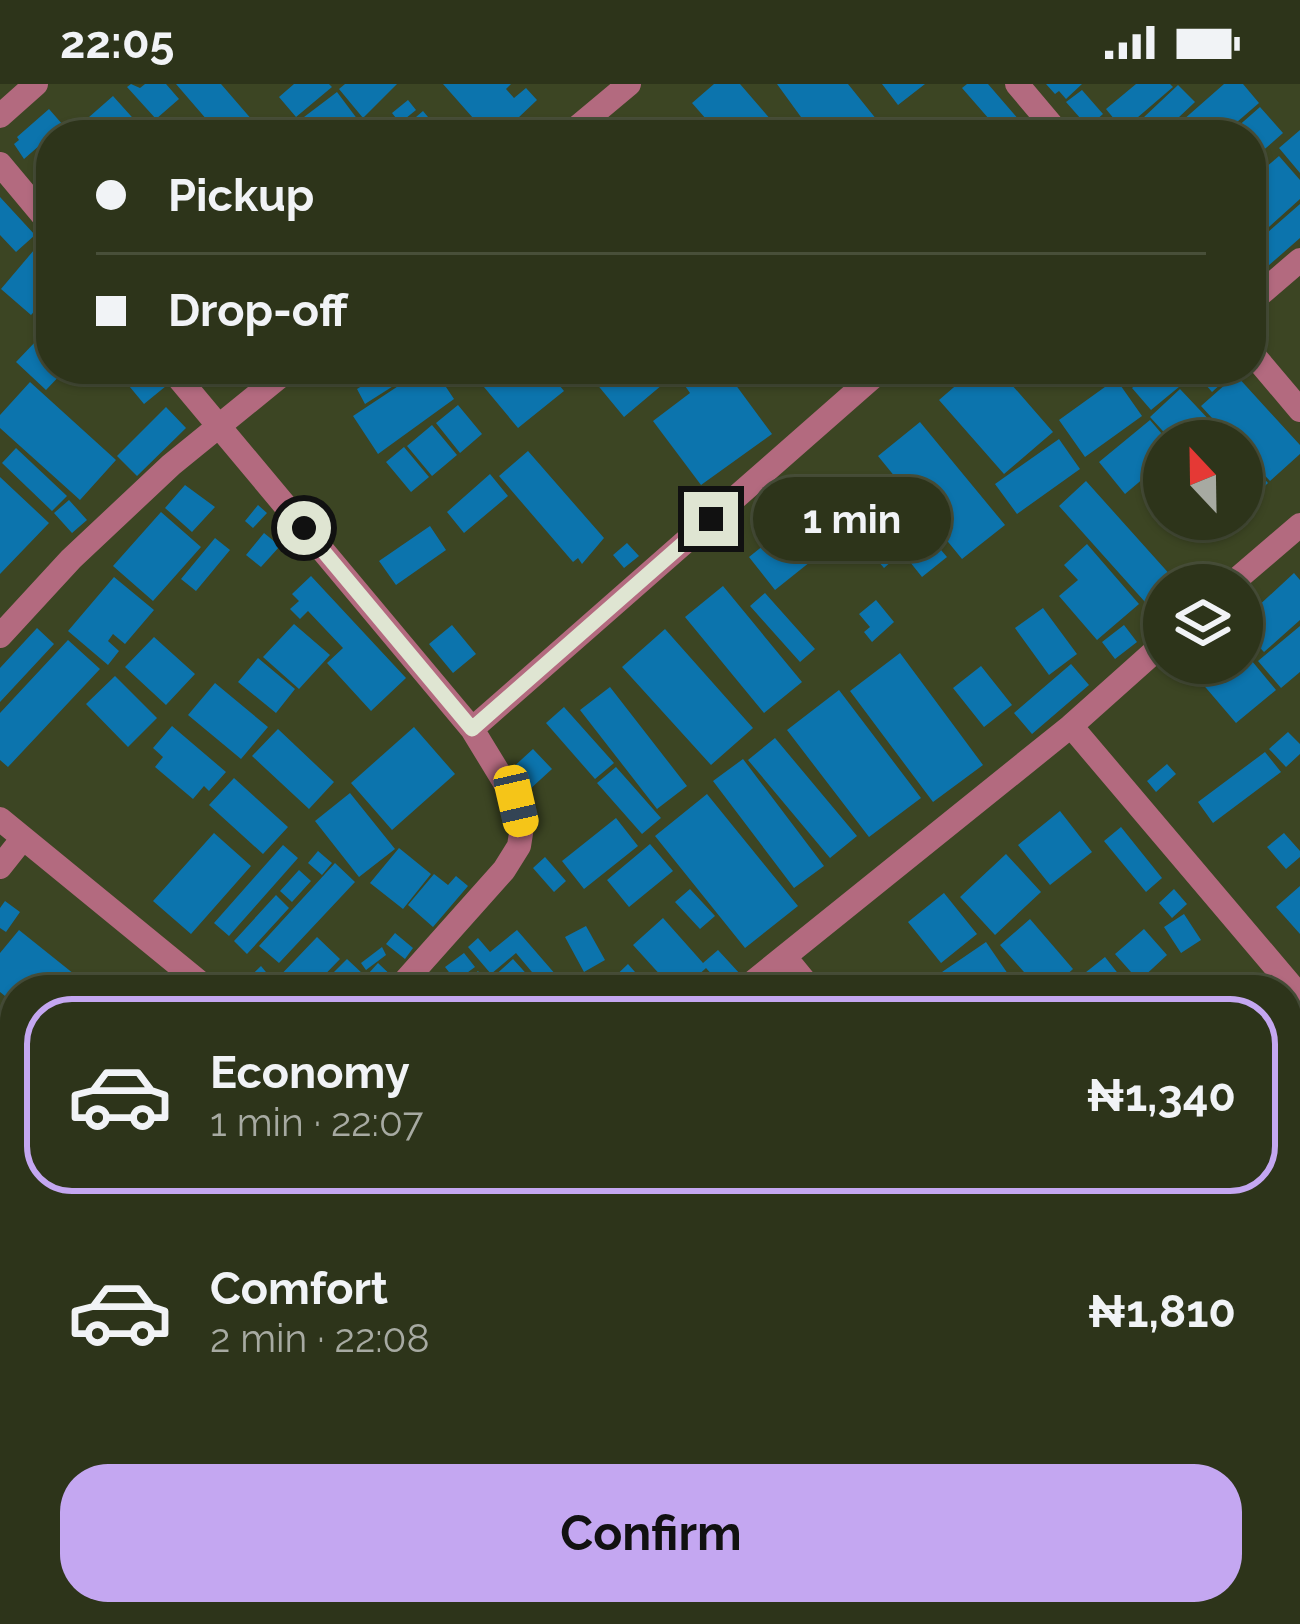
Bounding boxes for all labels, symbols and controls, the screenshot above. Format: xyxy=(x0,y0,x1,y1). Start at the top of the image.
text: 22:05 xyxy=(60,16,174,69)
text: Pickup xyxy=(168,169,314,222)
text: Drop-off xyxy=(168,284,348,337)
north arrow xyxy=(1143,420,1263,540)
map controls xyxy=(1143,420,1263,684)
callout: 1 min xyxy=(753,477,951,561)
route end xyxy=(684,492,738,546)
text: 1 min xyxy=(803,496,901,542)
route start xyxy=(277,501,331,555)
button: layers xyxy=(1143,564,1263,684)
car xyxy=(490,762,542,840)
icon: car xyxy=(66,1041,174,1149)
text: Economy xyxy=(210,1046,410,1099)
text: ₦1,340 xyxy=(1086,1069,1236,1122)
text: 1 min · 22:07 xyxy=(210,1099,423,1145)
icon: car xyxy=(66,1257,174,1365)
text: Comfort xyxy=(210,1262,388,1315)
text: ₦1,810 xyxy=(1088,1285,1236,1338)
text: 2 min · 22:08 xyxy=(210,1315,430,1361)
button: Confirm xyxy=(60,1464,1242,1602)

